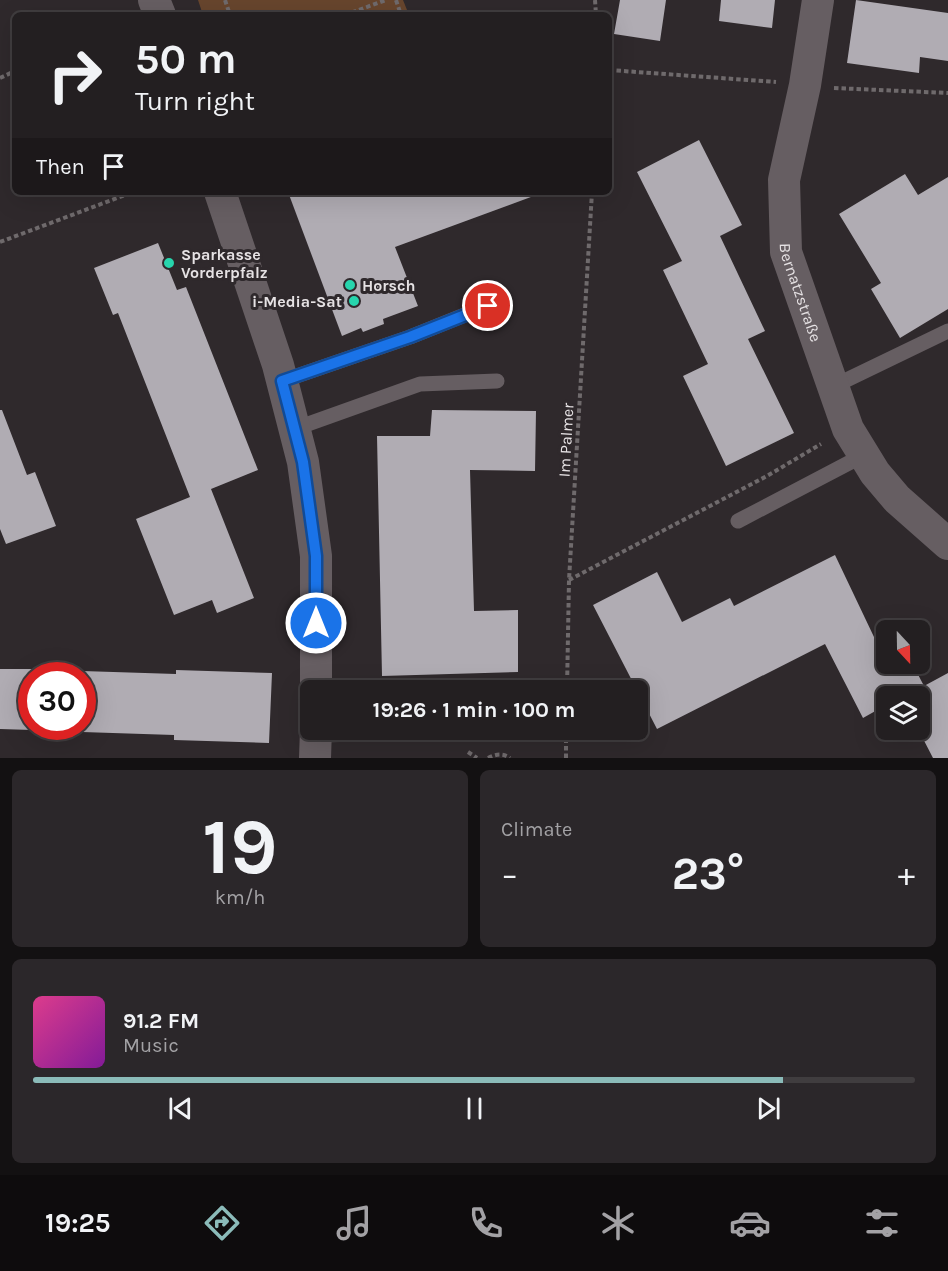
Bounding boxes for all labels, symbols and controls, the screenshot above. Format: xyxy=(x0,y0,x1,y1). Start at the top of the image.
text: 50 m xyxy=(135,34,237,84)
icon: right xyxy=(36,36,114,114)
text: Turn right xyxy=(135,85,255,117)
icon: arrive xyxy=(97,150,130,183)
text: Then xyxy=(36,154,85,180)
street label: Bernatzstraße xyxy=(776,243,826,344)
place label: Sparkasse Vorderpfalz xyxy=(181,245,268,282)
marker: Sparkasse Vorderpfalz xyxy=(162,256,176,270)
place label: Horsch xyxy=(362,276,416,295)
marker: Horsch xyxy=(343,278,357,292)
pin xyxy=(462,280,513,331)
icon: arrive xyxy=(471,289,504,322)
place label: i-Media-Sat xyxy=(252,292,342,311)
marker: i-Media-Sat xyxy=(347,294,361,308)
street label: Im Palmer xyxy=(555,402,577,478)
position arrow xyxy=(284,591,348,655)
north arrow xyxy=(876,620,930,674)
map controls xyxy=(876,620,930,740)
speed limit sign: 30 xyxy=(18,662,96,740)
button: layers xyxy=(876,686,930,740)
text: 19:26 · 1 min · 100 m xyxy=(373,697,575,723)
text: 19 xyxy=(202,801,278,893)
text: Climate xyxy=(501,818,572,841)
text: 23° xyxy=(672,848,744,900)
text: − xyxy=(501,855,518,893)
text: + xyxy=(898,855,915,893)
text: km/h xyxy=(215,886,265,909)
text: 91.2 FM xyxy=(123,1008,199,1034)
text: Music xyxy=(123,1034,179,1057)
icon: previous xyxy=(164,1092,197,1125)
icon: pause xyxy=(458,1092,491,1125)
icon: next xyxy=(752,1092,785,1125)
icon: directions xyxy=(201,1202,243,1244)
icon: music xyxy=(333,1202,375,1244)
icon: phone xyxy=(465,1202,507,1244)
icon: climate xyxy=(597,1202,639,1244)
icon: car xyxy=(729,1202,771,1244)
icon: filters xyxy=(861,1202,903,1244)
text: 19:25 xyxy=(45,1207,110,1239)

